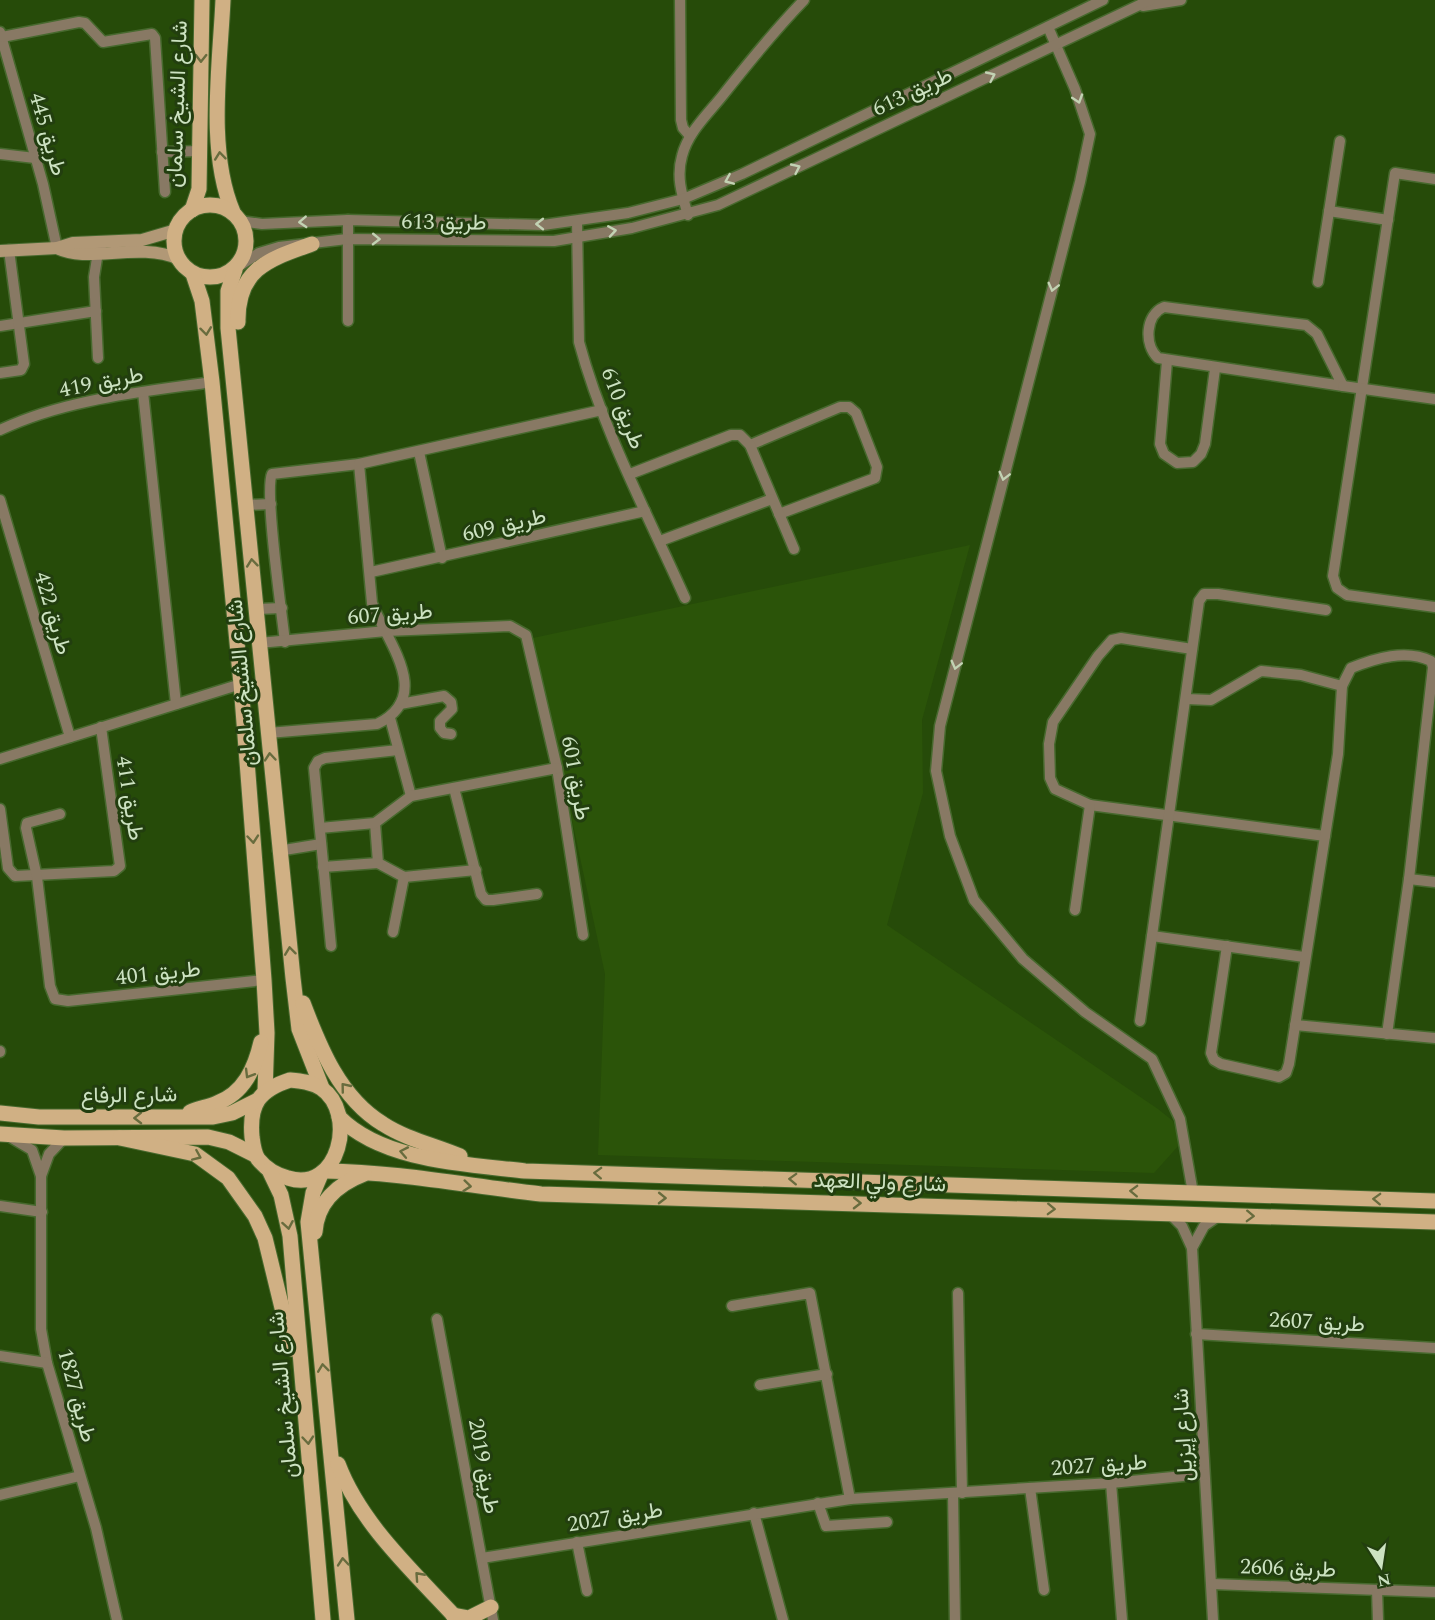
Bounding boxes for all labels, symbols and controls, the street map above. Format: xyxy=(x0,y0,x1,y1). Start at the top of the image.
street label: شارع الشيخ سلمان xyxy=(158,20,197,188)
one-way arrow xyxy=(195,54,207,63)
street label: طريق 613 xyxy=(867,59,958,125)
one-way arrow xyxy=(984,71,995,83)
street label: طريق 445 xyxy=(20,89,75,180)
one-way arrow xyxy=(1071,93,1084,104)
one-way arrow xyxy=(214,151,227,160)
one-way arrow xyxy=(789,163,800,175)
one-way arrow xyxy=(724,172,735,184)
street label: طريق 613 xyxy=(401,205,487,240)
one-way arrow xyxy=(299,215,308,228)
one-way arrow xyxy=(536,218,545,230)
one-way arrow xyxy=(608,226,617,238)
one-way arrow xyxy=(372,233,381,246)
one-way arrow xyxy=(1048,282,1060,292)
one-way arrow xyxy=(200,326,212,336)
street label: طريق 419 xyxy=(56,358,146,407)
street label: طريق 610 xyxy=(592,363,653,454)
one-way arrow xyxy=(999,471,1012,481)
street label: طريق 609 xyxy=(459,500,550,551)
one-way arrow xyxy=(246,558,259,567)
street label: طريق 422 xyxy=(25,568,80,659)
street label: طريق 607 xyxy=(346,595,434,634)
street label: شارع الشيخ سلمان xyxy=(219,598,266,768)
one-way arrow xyxy=(950,660,963,670)
street label: طريق 601 xyxy=(552,733,599,823)
one-way arrow xyxy=(264,752,277,761)
street label: طريق 411 xyxy=(107,754,152,843)
one-way arrow xyxy=(246,834,259,843)
one-way arrow xyxy=(284,946,297,955)
street label: طريق 401 xyxy=(114,953,202,994)
one-way arrow xyxy=(245,1068,257,1078)
street label: شارع الرفاع xyxy=(80,1078,178,1113)
one-way arrow xyxy=(341,1083,352,1094)
one-way arrow xyxy=(134,1111,143,1124)
one-way arrow xyxy=(400,1146,410,1159)
one-way arrow xyxy=(190,1149,201,1161)
street label: شارع ولي العهد xyxy=(813,1164,947,1202)
one-way arrow xyxy=(593,1167,602,1179)
one-way arrow xyxy=(788,1172,797,1185)
one-way arrow xyxy=(463,1179,472,1192)
one-way arrow xyxy=(1130,1184,1139,1197)
one-way arrow xyxy=(657,1192,666,1204)
one-way arrow xyxy=(1372,1192,1381,1205)
one-way arrow xyxy=(852,1197,861,1209)
one-way arrow xyxy=(1047,1203,1056,1215)
one-way arrow xyxy=(1246,1209,1255,1222)
one-way arrow xyxy=(281,1220,294,1230)
street label: طريق 2607 xyxy=(1268,1304,1366,1341)
street label: شارع الشيخ سلمان xyxy=(260,1310,307,1480)
street label: طريق 1827 xyxy=(48,1345,105,1446)
one-way arrow xyxy=(317,1363,330,1372)
street label: شارع إيزيل xyxy=(1165,1387,1202,1482)
street label: طريق 2019 xyxy=(459,1416,508,1516)
one-way arrow xyxy=(301,1435,314,1445)
street label: طريق 2027 xyxy=(1050,1446,1148,1485)
street label: طريق 2027 xyxy=(565,1494,665,1541)
north arrow xyxy=(1351,1536,1411,1596)
street label: طريق 2606 xyxy=(1239,1550,1337,1587)
one-way arrow xyxy=(337,1557,350,1566)
text: N xyxy=(1375,1567,1393,1593)
one-way arrow xyxy=(415,1573,426,1583)

